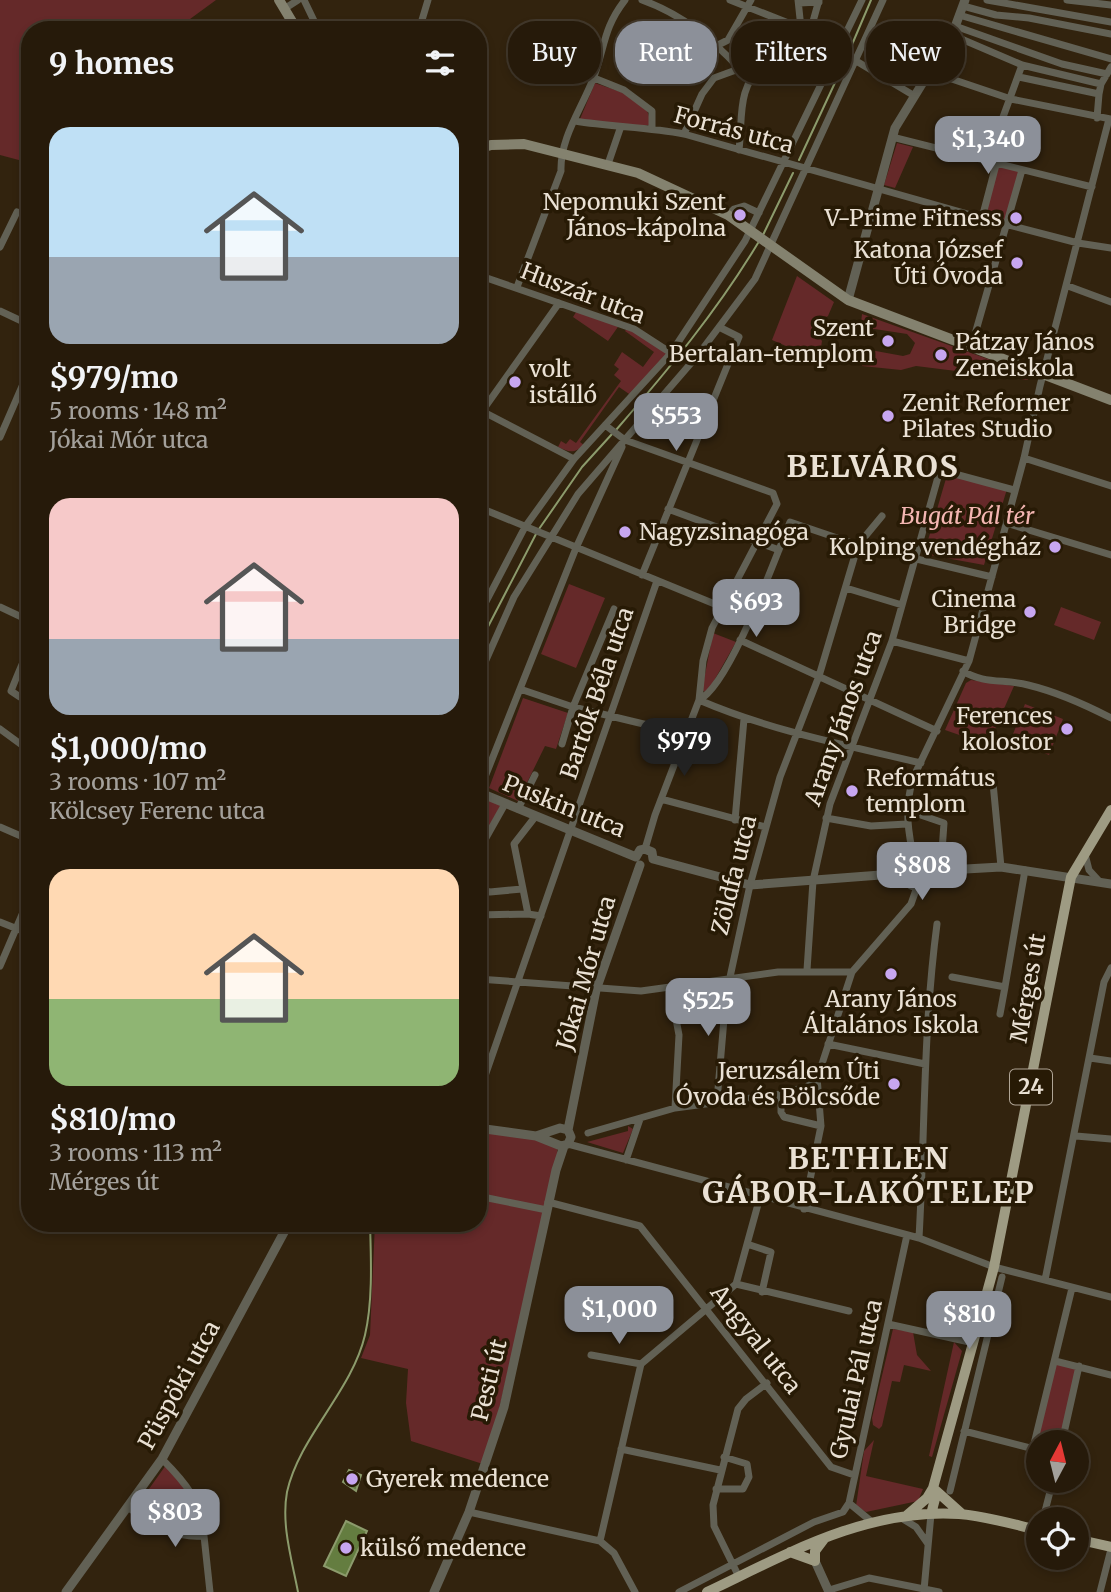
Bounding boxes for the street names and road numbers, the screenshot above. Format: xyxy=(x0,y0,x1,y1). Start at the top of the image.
street label: Forrás utca xyxy=(671,100,797,159)
street label: Huszár utca xyxy=(517,255,650,330)
street label: Bartók Béla utca xyxy=(554,603,640,783)
street label: Arany János utca xyxy=(797,626,888,810)
street label: Puskin utca xyxy=(499,768,630,843)
street label: Zöldfa utca xyxy=(705,812,762,938)
street label: Jókai Mór utca xyxy=(549,892,621,1054)
street label: Mérges út xyxy=(1004,931,1051,1045)
road number: 24 xyxy=(1010,1070,1052,1104)
street label: Angyal utca xyxy=(704,1278,808,1399)
street label: Gyulai Pál utca xyxy=(823,1296,888,1462)
street label: Püspöki utca xyxy=(131,1315,226,1454)
street label: Pesti út xyxy=(464,1336,513,1424)

